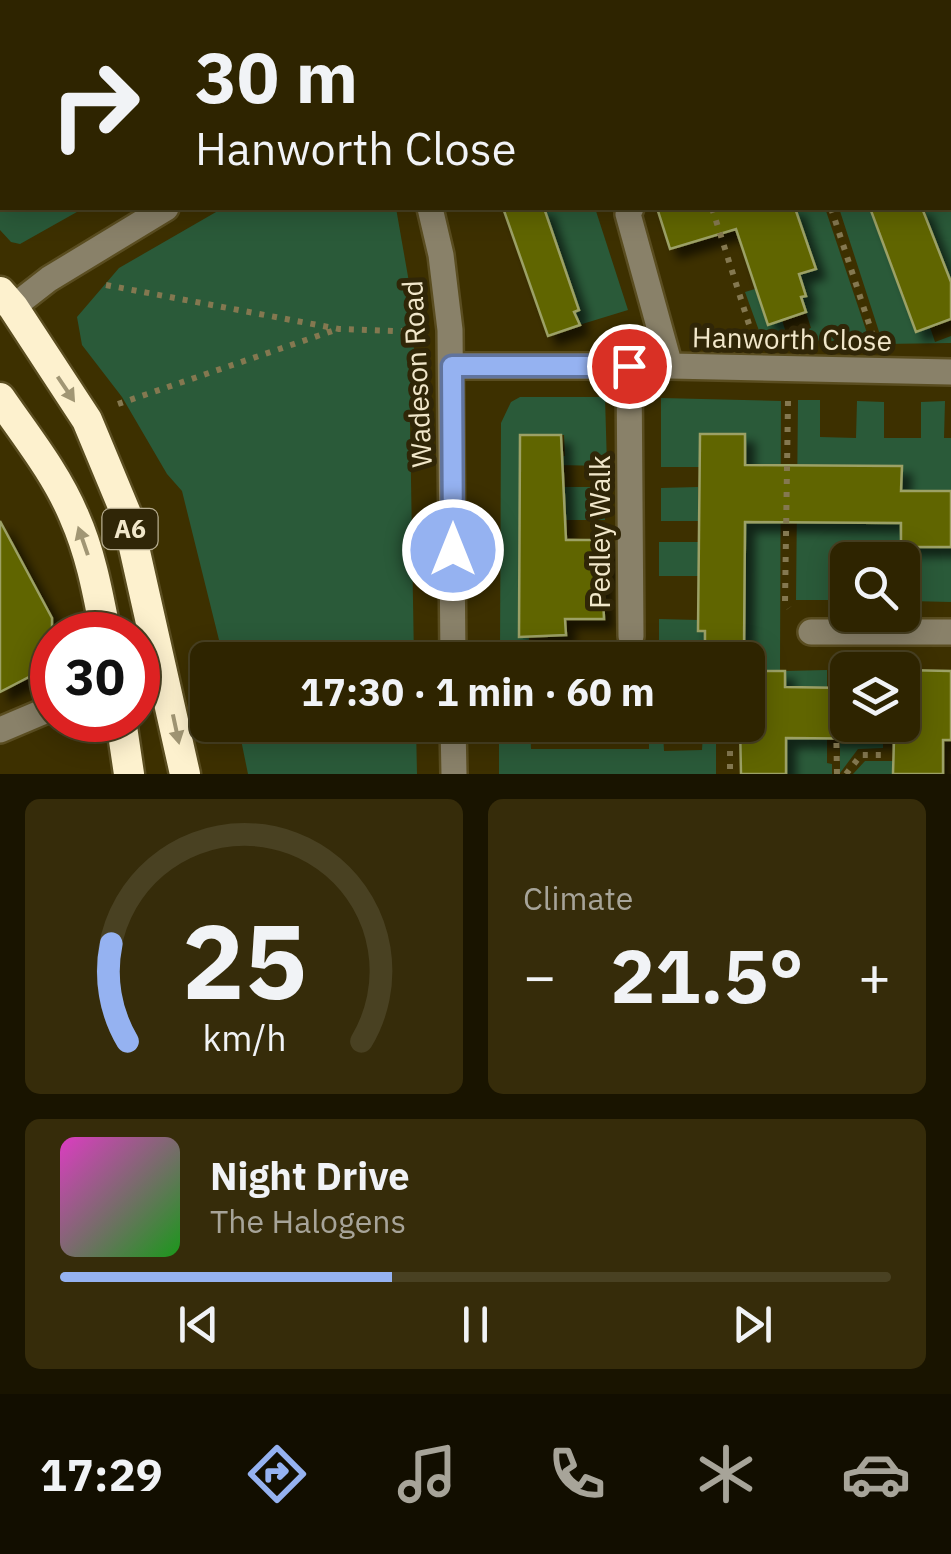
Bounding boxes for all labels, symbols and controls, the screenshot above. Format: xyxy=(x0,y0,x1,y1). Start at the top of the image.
text: 30 m xyxy=(195,31,358,122)
icon: right xyxy=(30,40,160,170)
text: Hanworth Close xyxy=(195,119,516,177)
street label: Wadeson Road xyxy=(393,279,440,469)
street label: Hanworth Close xyxy=(692,318,892,359)
pin xyxy=(587,324,672,409)
icon: arrive xyxy=(602,339,657,394)
one-way arrow xyxy=(56,376,75,403)
street label: Pedley Walk xyxy=(581,455,618,609)
position arrow xyxy=(401,498,505,602)
road number: A6 xyxy=(102,509,158,549)
one-way arrow xyxy=(74,525,89,555)
map controls xyxy=(830,542,920,742)
button: search xyxy=(830,542,920,632)
speed limit sign: 30 xyxy=(30,612,160,742)
button: layers xyxy=(830,652,920,742)
text: 17:30 · 1 min · 60 m xyxy=(300,667,655,716)
one-way arrow xyxy=(168,714,184,745)
text: Climate xyxy=(523,877,633,919)
text: 25 xyxy=(182,892,306,1028)
text: 21.5° xyxy=(610,926,804,1024)
text: − xyxy=(523,940,556,1011)
text: + xyxy=(858,940,891,1011)
text: km/h xyxy=(202,1014,286,1061)
text: Night Drive xyxy=(210,1151,410,1200)
text: The Halogens xyxy=(210,1200,406,1242)
icon: previous xyxy=(171,1297,226,1352)
icon: pause xyxy=(448,1297,503,1352)
icon: next xyxy=(725,1297,780,1352)
icon: directions xyxy=(242,1439,312,1509)
icon: music xyxy=(392,1439,462,1509)
icon: phone xyxy=(542,1439,612,1509)
icon: climate xyxy=(691,1439,761,1509)
icon: car xyxy=(841,1439,911,1509)
text: 17:29 xyxy=(40,1445,163,1503)

